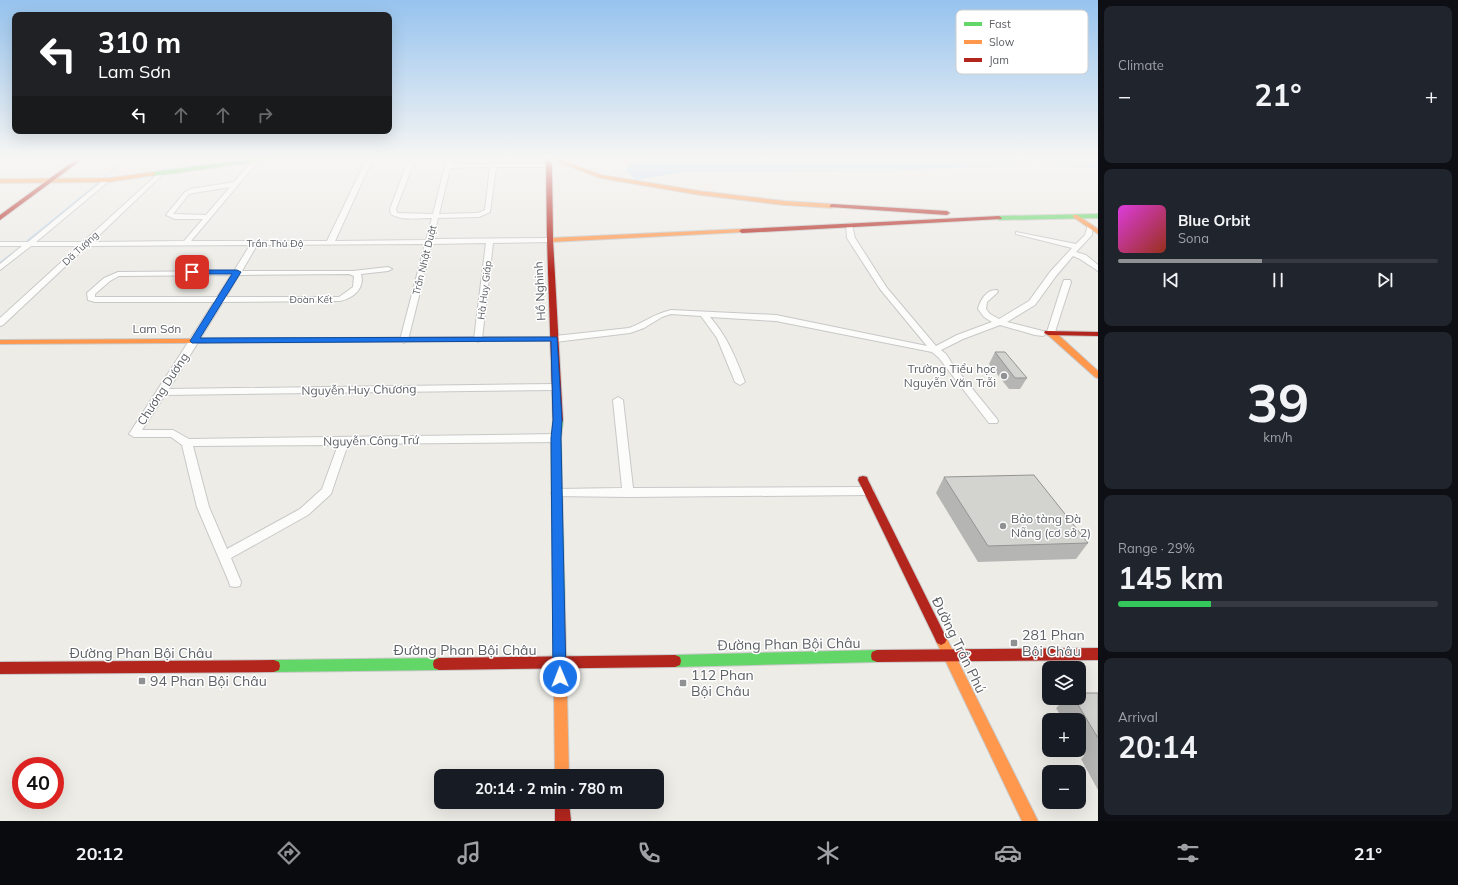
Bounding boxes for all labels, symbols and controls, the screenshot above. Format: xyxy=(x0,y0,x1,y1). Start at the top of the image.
legend xyxy=(956,10,1088,74)
text: Fast xyxy=(989,17,1011,31)
text: 310 m xyxy=(98,25,181,60)
icon: left xyxy=(32,28,84,80)
text: Slow xyxy=(989,35,1015,49)
text: Jam xyxy=(989,53,1009,67)
text: Climate xyxy=(1118,57,1164,73)
text: Lam Sơn xyxy=(98,60,171,83)
text: 21° xyxy=(1254,76,1302,114)
text: − xyxy=(1118,82,1131,110)
text: + xyxy=(1425,82,1438,110)
icon: left xyxy=(128,104,150,126)
icon: ahead xyxy=(170,104,192,126)
icon: ahead xyxy=(212,104,234,126)
icon: right xyxy=(254,104,276,126)
text: Blue Orbit xyxy=(1178,211,1250,230)
street label: Trần Nhật Duật xyxy=(410,223,440,296)
street label: Dã Tượng xyxy=(60,228,101,268)
text: Sona xyxy=(1178,230,1209,246)
street label: Trần Thủ Độ xyxy=(247,237,304,250)
pin xyxy=(175,255,209,289)
street label: Hà Huy Giáp xyxy=(474,260,495,320)
icon: arrive xyxy=(181,261,203,283)
street label: Hồ Nghinh xyxy=(530,261,549,321)
icon: previous xyxy=(1160,269,1182,291)
icon: pause xyxy=(1267,269,1289,291)
icon: next xyxy=(1374,269,1396,291)
street label: Đoàn Kết xyxy=(290,293,333,306)
street label: Lam Sơn xyxy=(133,321,181,336)
street label: Chương Dương xyxy=(134,350,192,428)
place label: Trường Tiểu học Nguyễn Văn Trỗi xyxy=(904,361,996,390)
text: 39 xyxy=(1247,370,1309,435)
marker: Trường Tiểu học Nguyễn Văn Trỗi xyxy=(999,371,1009,381)
street label: Nguyễn Huy Chương xyxy=(301,381,417,398)
text: km/h xyxy=(1263,429,1293,445)
street label: Nguyễn Công Trứ xyxy=(323,432,420,449)
place label: Bảo tàng Đà Nẵng (cơ sở 2) xyxy=(1011,511,1091,540)
marker: Bảo tàng Đà Nẵng (cơ sở 2) xyxy=(998,521,1008,531)
text: Range · 29% xyxy=(1118,540,1195,556)
text: 145 km xyxy=(1118,559,1224,597)
street label: Đường Trần Phú xyxy=(928,594,990,696)
place label: 281 Phan Bội Châu xyxy=(1022,626,1085,660)
street label: Đường Phan Bội Châu xyxy=(717,634,861,654)
marker: 281 Phan Bội Châu xyxy=(1009,638,1019,648)
street label: Đường Phan Bội Châu xyxy=(393,641,537,659)
street label: Đường Phan Bội Châu xyxy=(69,644,213,662)
position arrow xyxy=(539,656,581,698)
map controls xyxy=(1042,661,1086,809)
button: layers xyxy=(1042,661,1086,705)
place label: 112 Phan Bội Châu xyxy=(691,666,754,700)
place label: 94 Phan Bội Châu xyxy=(150,672,267,690)
marker: 94 Phan Bội Châu xyxy=(137,676,147,686)
marker: 112 Phan Bội Châu xyxy=(678,678,688,688)
text: Arrival xyxy=(1118,709,1158,725)
button: + xyxy=(1042,713,1086,757)
text: 20:14 xyxy=(1118,728,1197,766)
speed limit sign: 40 xyxy=(12,757,64,809)
button: − xyxy=(1042,765,1086,809)
text: 20:14 · 2 min · 780 m xyxy=(475,779,623,798)
icon: directions xyxy=(275,839,303,867)
icon: music xyxy=(455,839,483,867)
icon: phone xyxy=(635,839,663,867)
icon: climate xyxy=(814,839,842,867)
icon: car xyxy=(994,839,1022,867)
icon: filters xyxy=(1174,839,1202,867)
text: 20:12 xyxy=(76,842,124,865)
text: 21° xyxy=(1354,842,1382,865)

